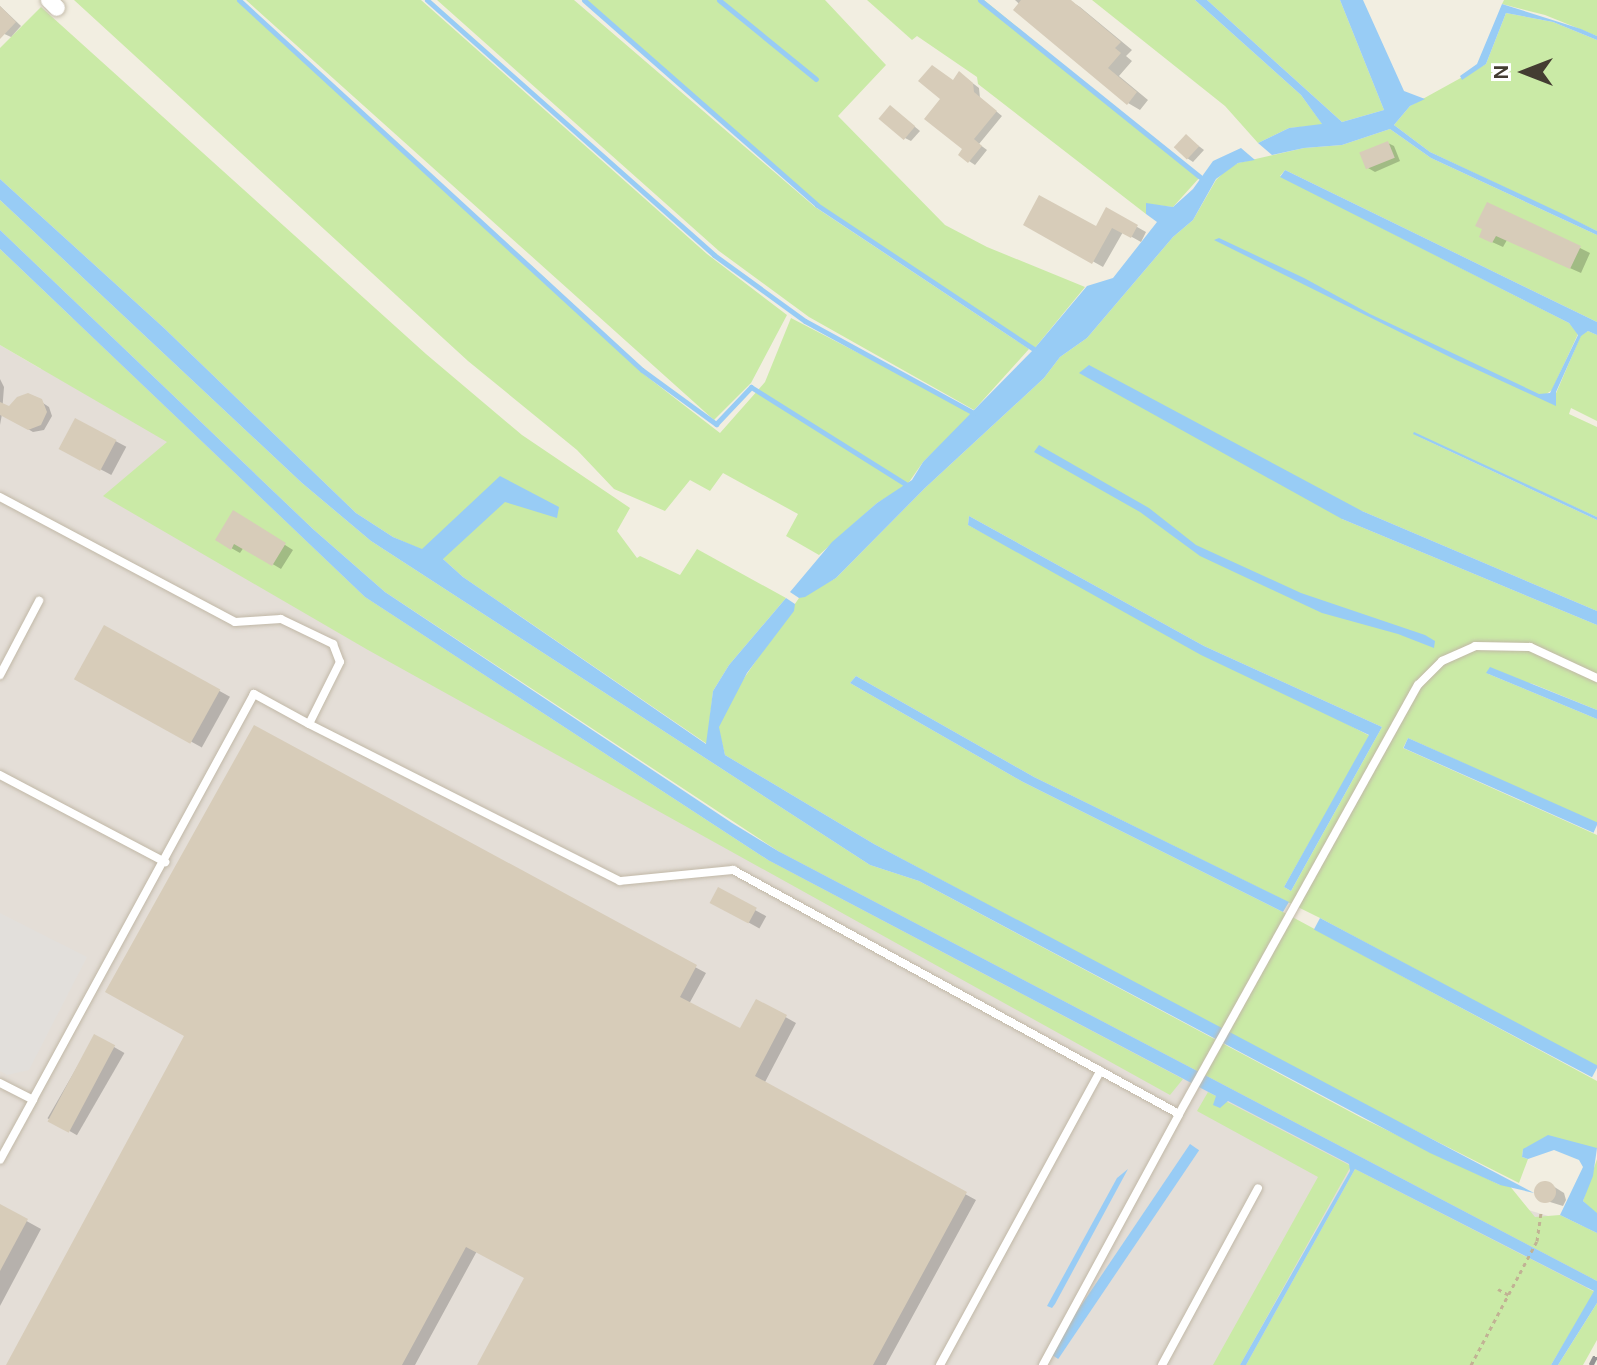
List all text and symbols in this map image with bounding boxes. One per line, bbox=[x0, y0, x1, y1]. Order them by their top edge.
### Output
north arrow bbox=[1485, 32, 1565, 112]
text: N bbox=[1488, 64, 1514, 80]

